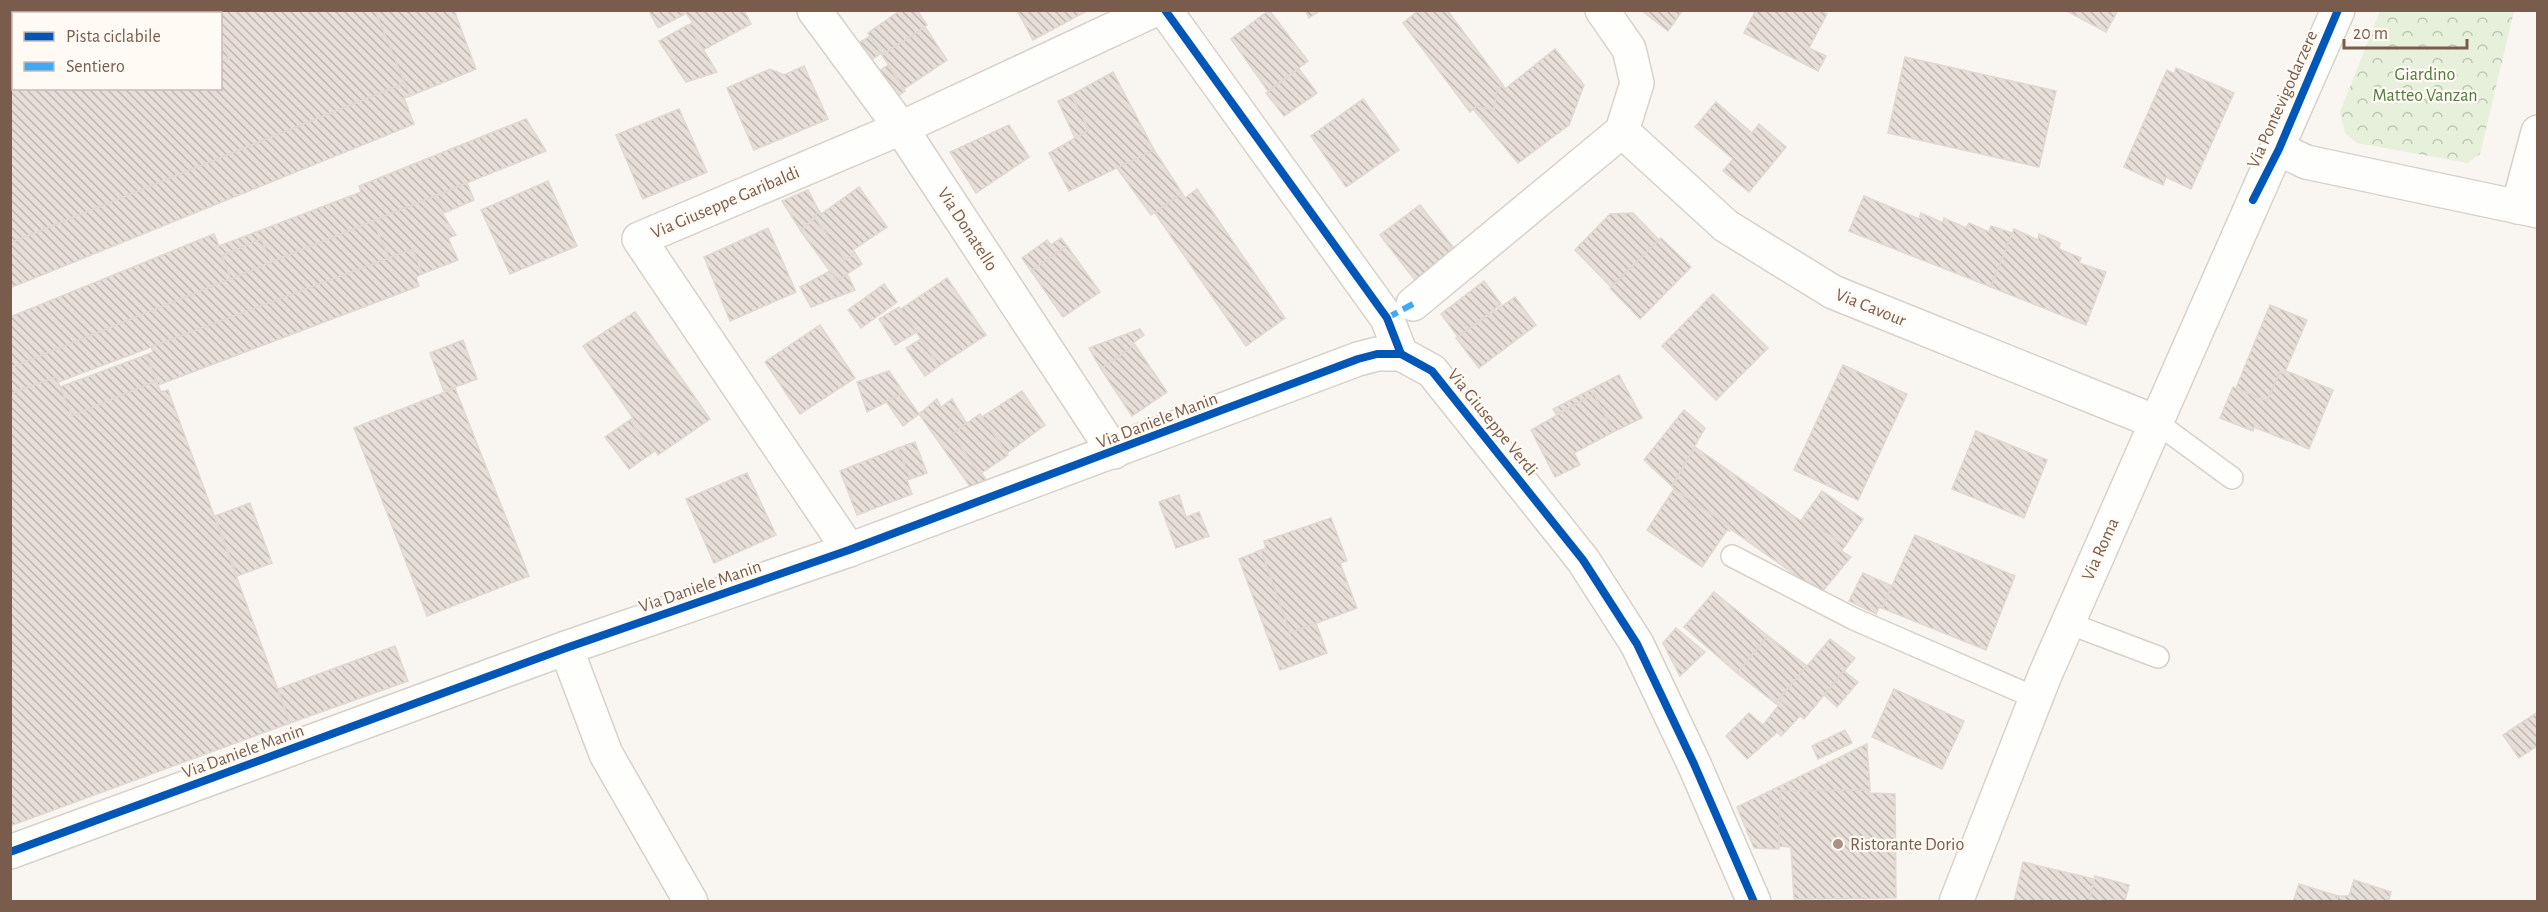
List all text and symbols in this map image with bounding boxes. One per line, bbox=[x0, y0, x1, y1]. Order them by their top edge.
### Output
legend bbox=[12, 12, 222, 90]
scale bar bbox=[2344, 12, 2467, 50]
text: 20 m bbox=[2353, 25, 2388, 43]
text: Pista ciclabile bbox=[66, 28, 161, 46]
street label: Via Pontevigodarzere bbox=[2244, 28, 2321, 171]
text: Sentiero bbox=[66, 58, 125, 76]
park label: Giardino Matteo Vanzan bbox=[2372, 66, 2478, 105]
street label: Via Giuseppe Garibaldi bbox=[649, 164, 802, 242]
street label: Via Donatello bbox=[934, 185, 1001, 275]
street label: Via Cavour bbox=[1833, 286, 1909, 330]
street label: Via Giuseppe Verdi bbox=[1444, 366, 1541, 480]
street label: Via Daniele Manin bbox=[1094, 390, 1220, 452]
street label: Via Roma bbox=[2079, 515, 2123, 583]
street label: Via Daniele Manin bbox=[637, 558, 764, 616]
street label: Via Daniele Manin bbox=[180, 722, 307, 782]
place label: Ristorante Dorio bbox=[1850, 836, 1964, 854]
marker: Ristorante Dorio bbox=[1831, 837, 1845, 851]

